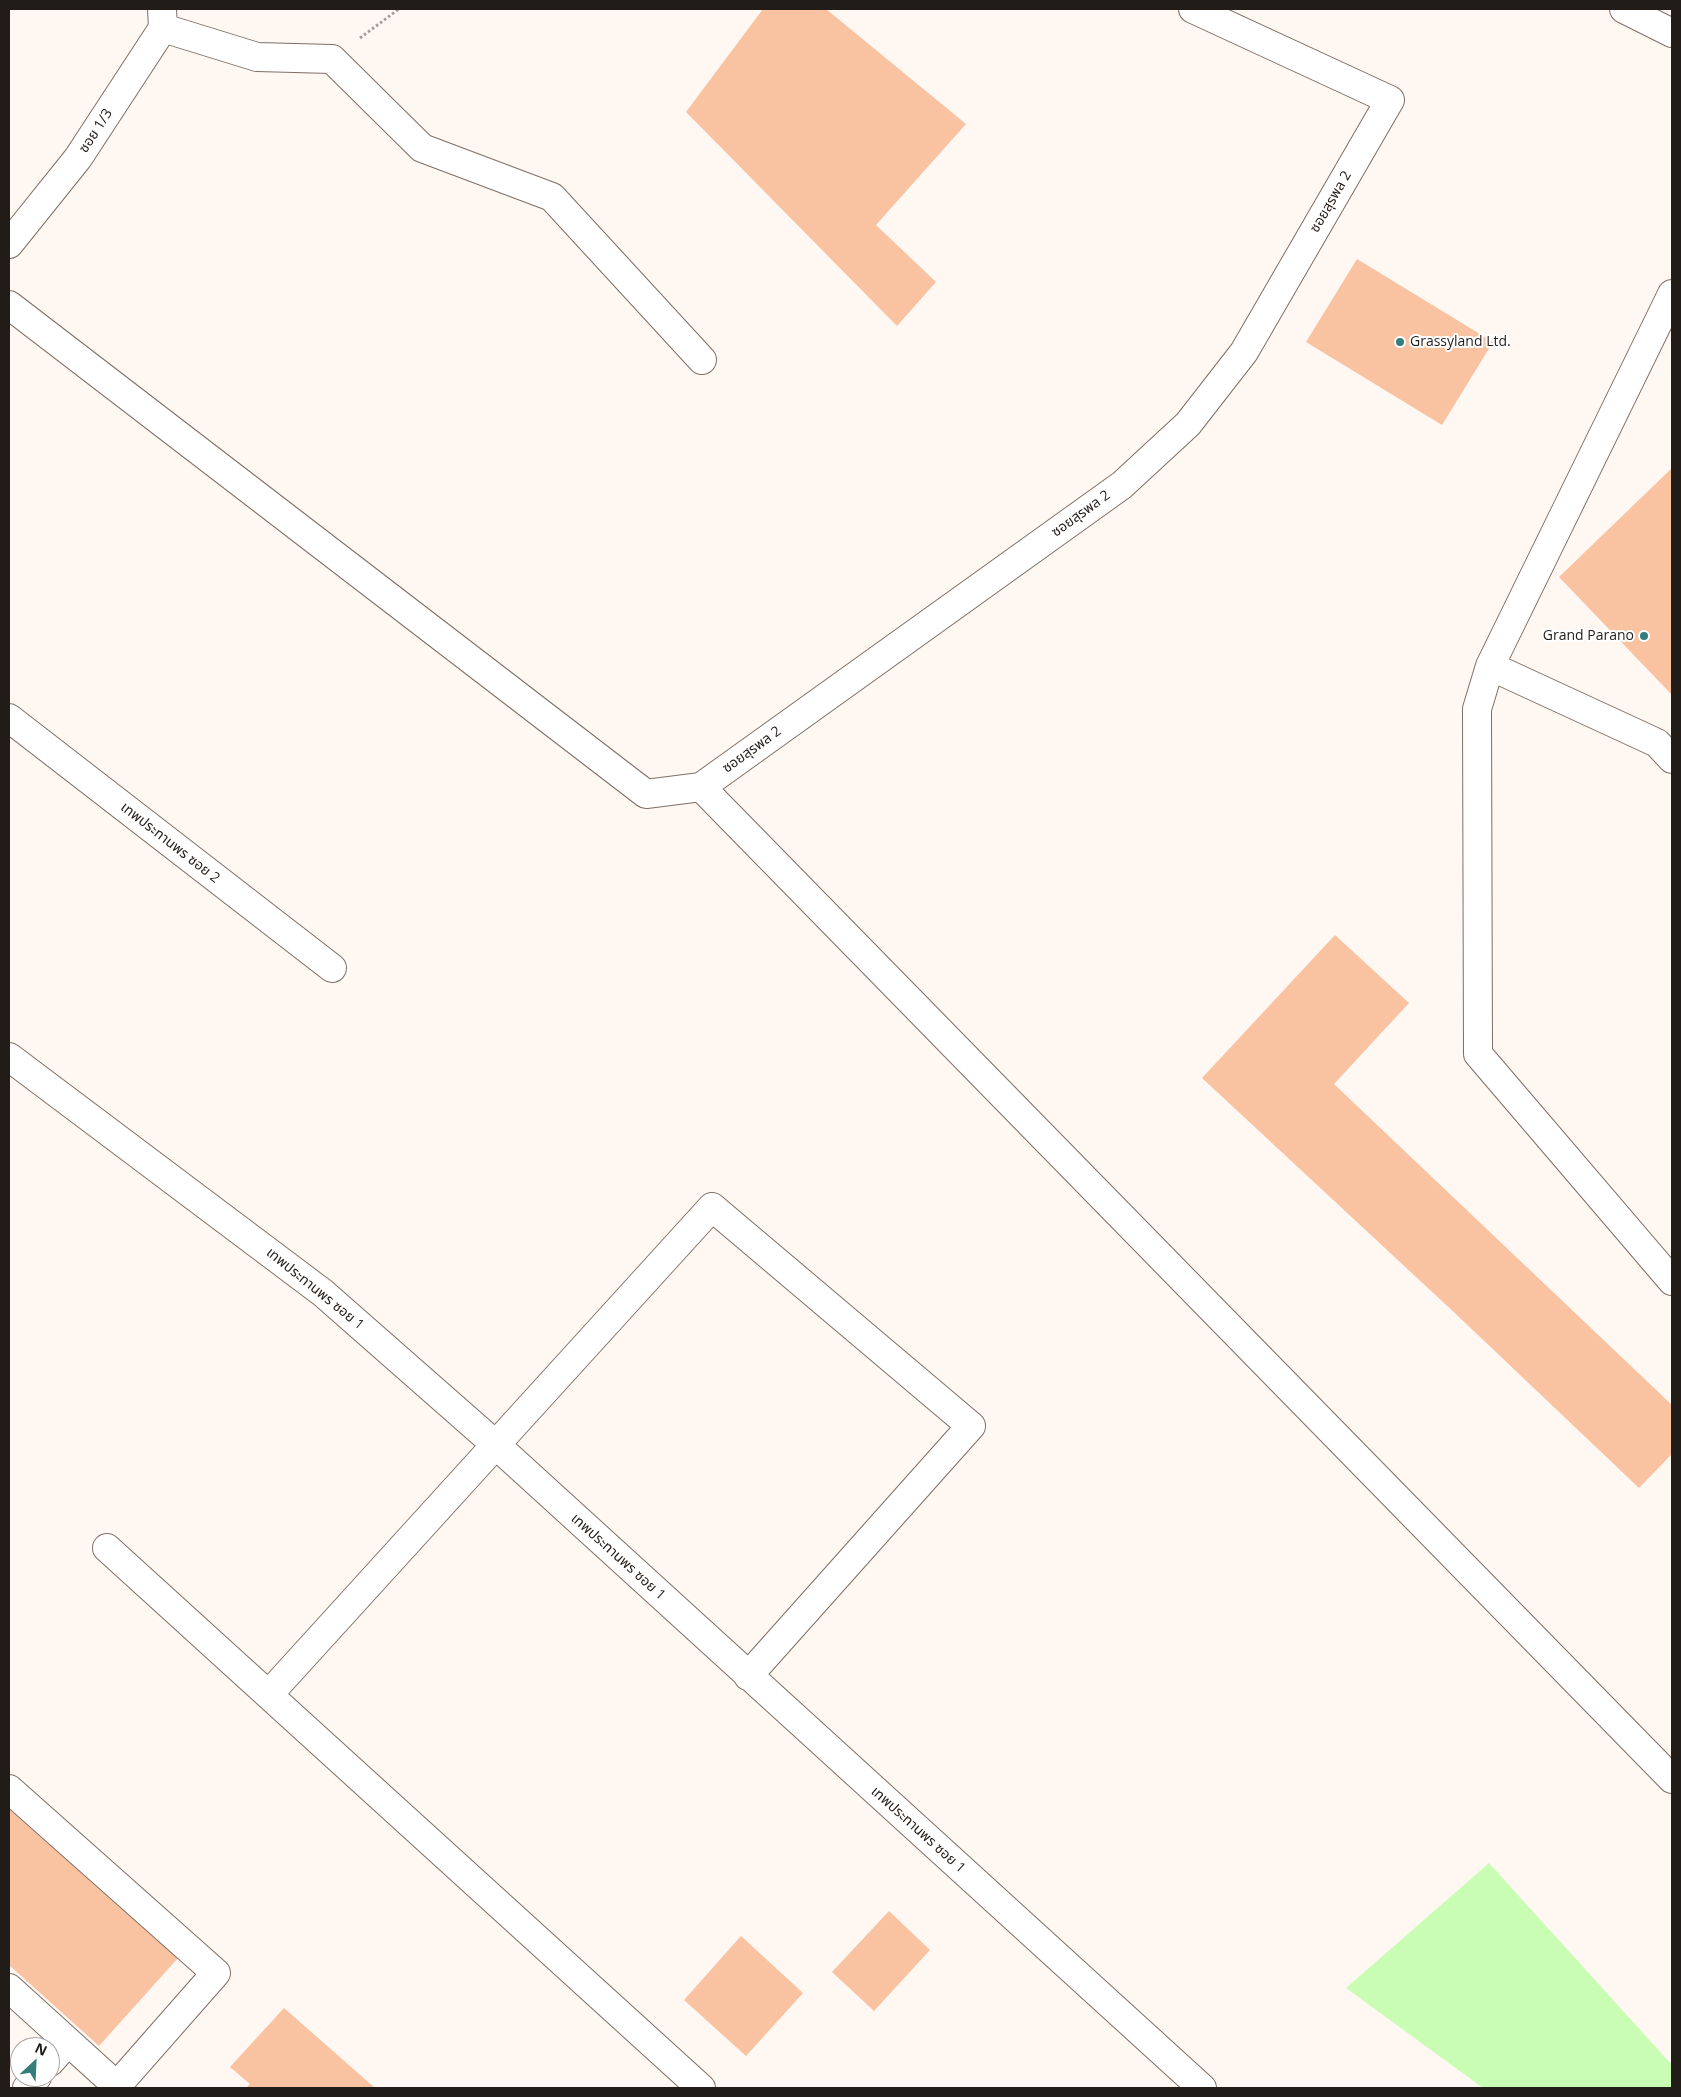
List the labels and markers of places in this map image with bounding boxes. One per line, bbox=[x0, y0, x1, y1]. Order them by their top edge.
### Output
place label: Grassyland Ltd. bbox=[1410, 334, 1511, 350]
marker: Grassyland Ltd. bbox=[1394, 336, 1406, 348]
place label: Grand Parano bbox=[1543, 628, 1634, 644]
marker: Grand Parano bbox=[1638, 630, 1650, 642]

